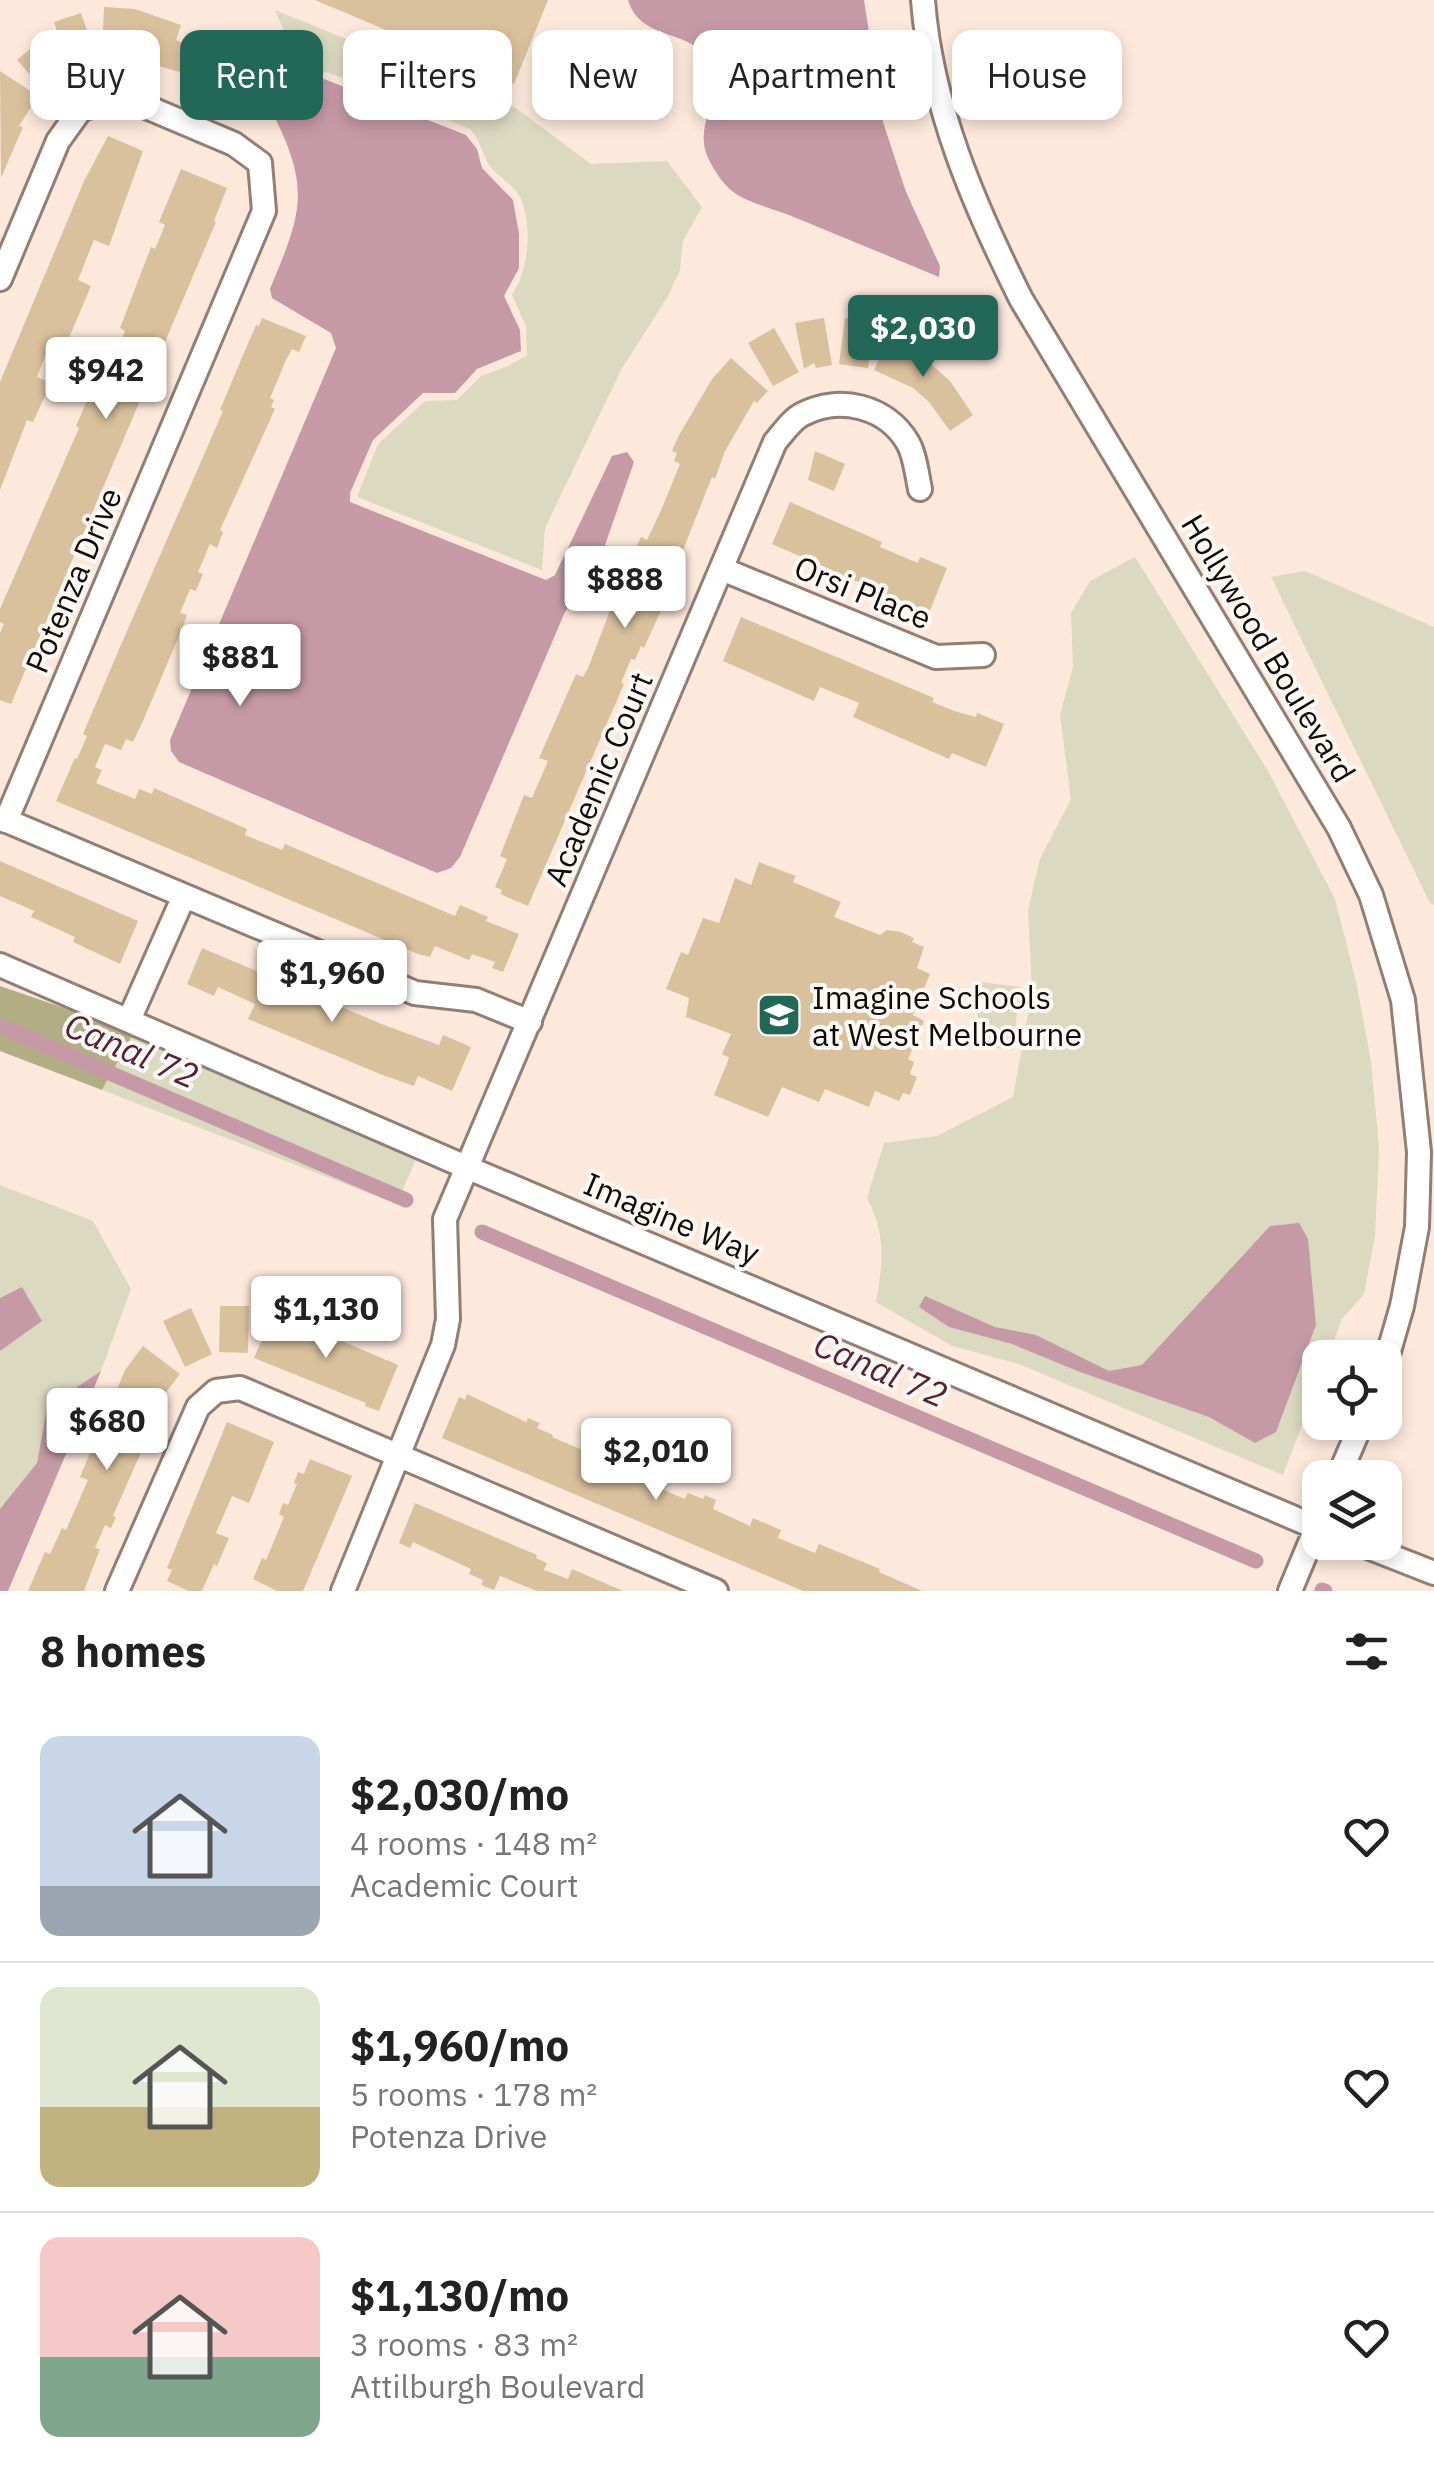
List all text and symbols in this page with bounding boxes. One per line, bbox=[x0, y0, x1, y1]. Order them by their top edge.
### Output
chip: Buy bbox=[30, 30, 160, 120]
chip: Rent bbox=[180, 30, 323, 120]
chip: Filters bbox=[343, 30, 512, 120]
chip: New bbox=[532, 30, 673, 120]
chip: Apartment bbox=[693, 30, 932, 120]
chip: House bbox=[952, 30, 1122, 120]
pin: $2,030 bbox=[842, 295, 1004, 380]
text: $2,030 bbox=[870, 306, 976, 348]
pin: $942 bbox=[47, 337, 165, 422]
text: $942 bbox=[68, 348, 144, 390]
street label: Potenza Drive bbox=[15, 481, 131, 679]
street label: Hollywood Boulevard bbox=[1172, 506, 1366, 790]
pin: $888 bbox=[566, 546, 684, 631]
street label: Orsi Place bbox=[788, 546, 938, 638]
text: $888 bbox=[587, 557, 663, 599]
pin: $881 bbox=[181, 624, 299, 709]
text: $881 bbox=[202, 635, 278, 677]
street label: Academic Court bbox=[534, 666, 662, 892]
pin: $1,960 bbox=[251, 940, 413, 1025]
text: $1,960 bbox=[279, 951, 385, 993]
place label: Imagine Schools at West Melbourne bbox=[812, 976, 1082, 1055]
school or university icon: Imagine Schools at West Melbourne bbox=[756, 992, 802, 1038]
water label: Canal 72 bbox=[58, 1001, 206, 1099]
street label: Imagine Way bbox=[578, 1162, 766, 1274]
pin: $1,130 bbox=[245, 1276, 407, 1361]
text: $1,130 bbox=[273, 1287, 379, 1329]
water label: Canal 72 bbox=[807, 1320, 955, 1418]
map controls bbox=[1302, 1340, 1402, 1560]
button: locate bbox=[1302, 1340, 1402, 1440]
pin: $680 bbox=[48, 1388, 166, 1473]
text: $680 bbox=[69, 1399, 145, 1441]
pin: $2,010 bbox=[575, 1418, 737, 1503]
text: $2,010 bbox=[603, 1429, 709, 1471]
button: layers bbox=[1302, 1460, 1402, 1560]
text: 8 homes bbox=[40, 1624, 206, 1679]
icon: filters bbox=[1339, 1624, 1394, 1679]
text: $2,030/mo bbox=[350, 1767, 569, 1822]
icon: home bbox=[120, 1776, 240, 1896]
icon: heart bbox=[1339, 1809, 1394, 1864]
text: 4 rooms · 148 m² bbox=[350, 1822, 597, 1864]
text: Academic Court bbox=[350, 1864, 578, 1906]
text: $1,960/mo bbox=[350, 2018, 569, 2073]
icon: home bbox=[120, 2027, 240, 2147]
icon: heart bbox=[1339, 2060, 1394, 2115]
text: 5 rooms · 178 m² bbox=[350, 2073, 597, 2115]
text: Potenza Drive bbox=[350, 2115, 547, 2157]
text: $1,130/mo bbox=[350, 2268, 569, 2323]
icon: home bbox=[120, 2277, 240, 2397]
icon: heart bbox=[1339, 2310, 1394, 2365]
text: 3 rooms · 83 m² bbox=[350, 2323, 578, 2365]
text: Attilburgh Boulevard bbox=[350, 2365, 645, 2407]

